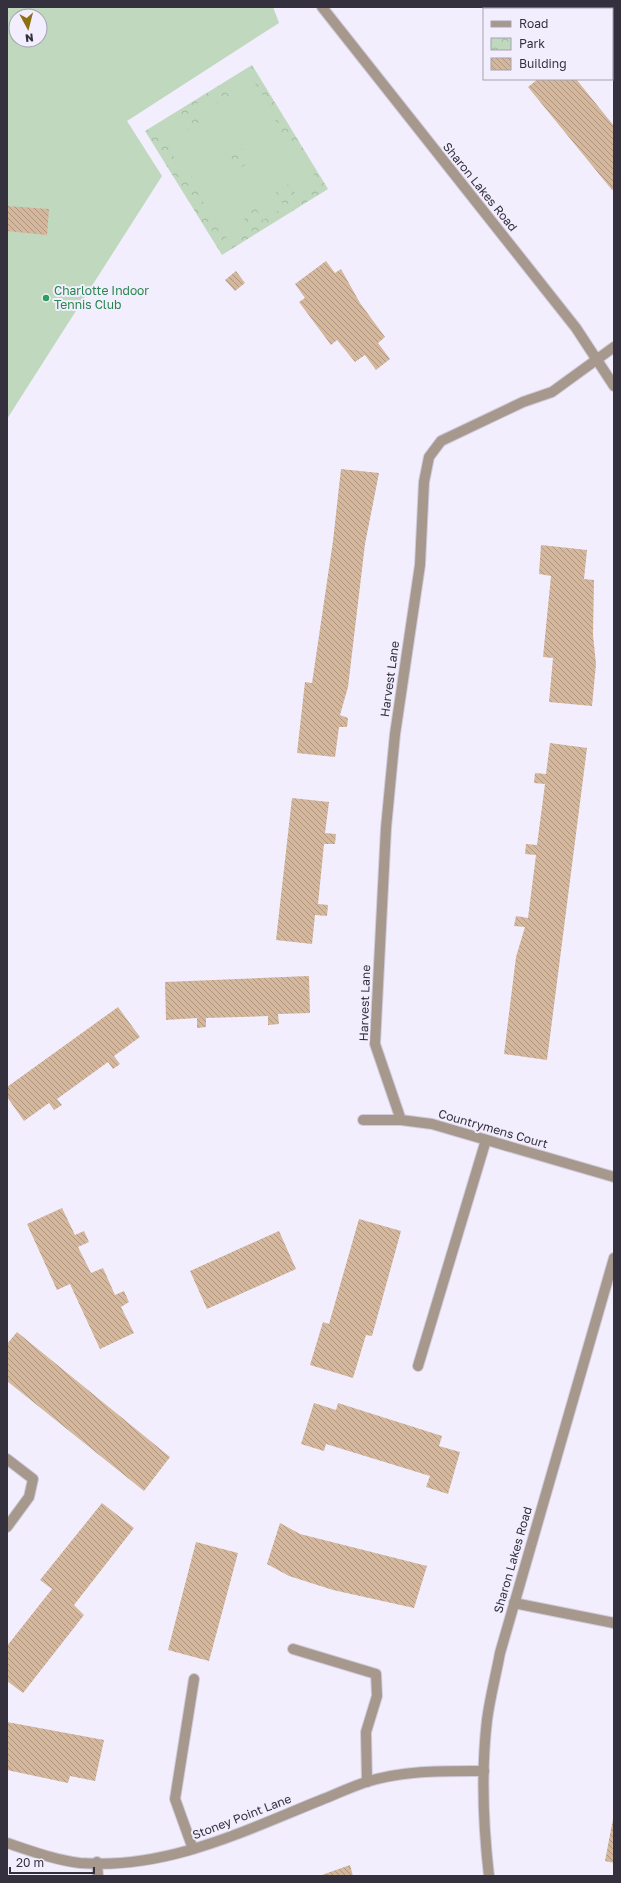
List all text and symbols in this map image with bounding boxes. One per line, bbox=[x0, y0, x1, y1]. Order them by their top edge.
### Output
north arrow bbox=[8, 8, 48, 48]
legend bbox=[483, 8, 613, 80]
text: Road bbox=[519, 16, 548, 31]
text: N bbox=[24, 31, 34, 45]
text: Park bbox=[519, 36, 545, 51]
text: Building bbox=[519, 56, 567, 71]
street label: Sharon Lakes Road bbox=[440, 139, 521, 234]
place label: Charlotte Indoor Tennis Club bbox=[54, 283, 149, 312]
marker: Charlotte Indoor Tennis Club bbox=[41, 293, 51, 303]
street label: Harvest Lane bbox=[377, 640, 402, 718]
street label: Harvest Lane bbox=[356, 964, 373, 1042]
street label: Countrymens Court bbox=[437, 1106, 550, 1151]
street label: Sharon Lakes Road bbox=[490, 1505, 535, 1615]
street label: Stoney Point Lane bbox=[190, 1791, 293, 1842]
scale bar bbox=[10, 1849, 94, 1875]
text: 20 m bbox=[16, 1855, 44, 1870]

